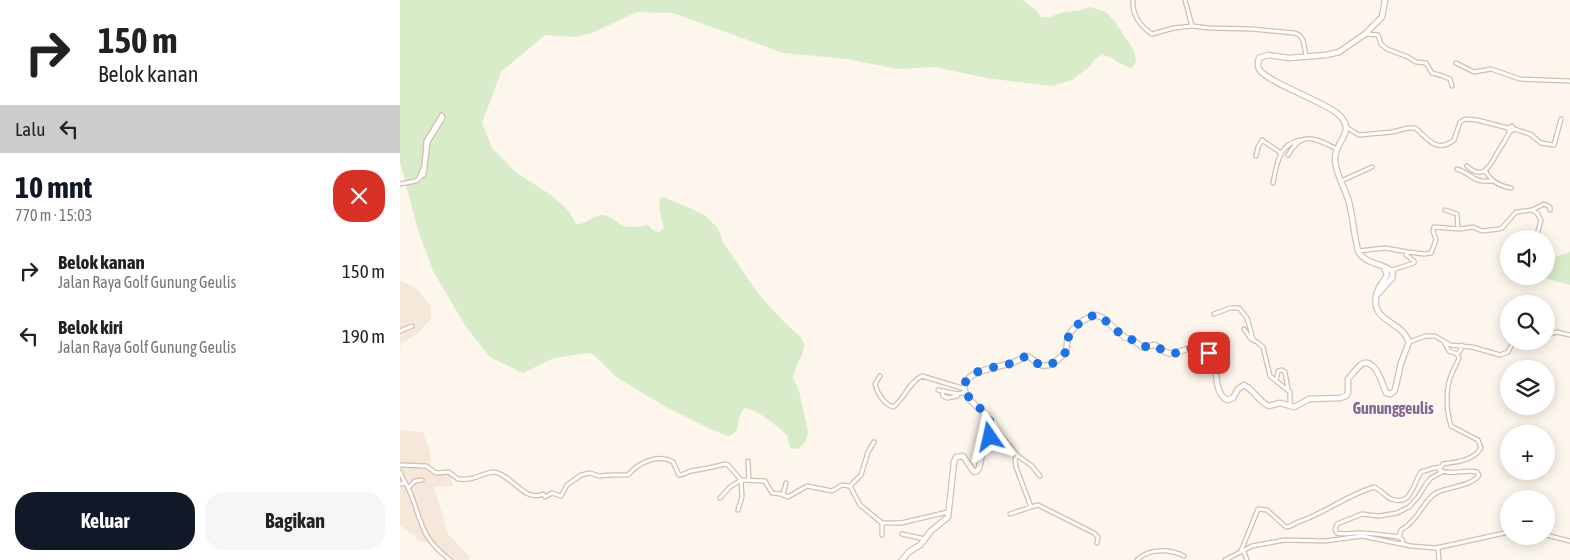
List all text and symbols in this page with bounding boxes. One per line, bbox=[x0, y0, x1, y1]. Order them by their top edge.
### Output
icon: right bbox=[15, 20, 80, 85]
text: 150 m bbox=[98, 20, 177, 60]
text: Belok kanan bbox=[98, 61, 199, 87]
icon: left bbox=[55, 115, 83, 143]
text: Lalu bbox=[15, 118, 45, 140]
text: 10 mnt bbox=[15, 170, 92, 204]
button: close bbox=[333, 170, 385, 222]
text: 770 m · 15:03 bbox=[15, 206, 92, 224]
map controls bbox=[1500, 230, 1555, 545]
button: sound bbox=[1500, 230, 1555, 285]
text: Belok kanan bbox=[58, 251, 145, 273]
icon: right bbox=[15, 257, 43, 285]
text: 150 m bbox=[342, 260, 385, 282]
text: Jalan Raya Golf Gunung Geulis bbox=[58, 273, 236, 291]
button: search bbox=[1500, 295, 1555, 350]
text: Belok kiri bbox=[58, 316, 123, 338]
icon: left bbox=[15, 322, 43, 350]
text: 190 m bbox=[342, 325, 385, 347]
pin bbox=[1188, 332, 1230, 374]
text: Jalan Raya Golf Gunung Geulis bbox=[58, 338, 236, 356]
icon: arrive bbox=[1195, 339, 1223, 367]
button: layers bbox=[1500, 360, 1555, 415]
district label: Gununggeulis bbox=[1352, 399, 1434, 417]
position arrow bbox=[963, 410, 1015, 462]
button: + bbox=[1500, 425, 1555, 480]
button: − bbox=[1500, 490, 1555, 545]
button: Keluar bbox=[15, 492, 195, 550]
button: Bagikan bbox=[205, 492, 385, 550]

